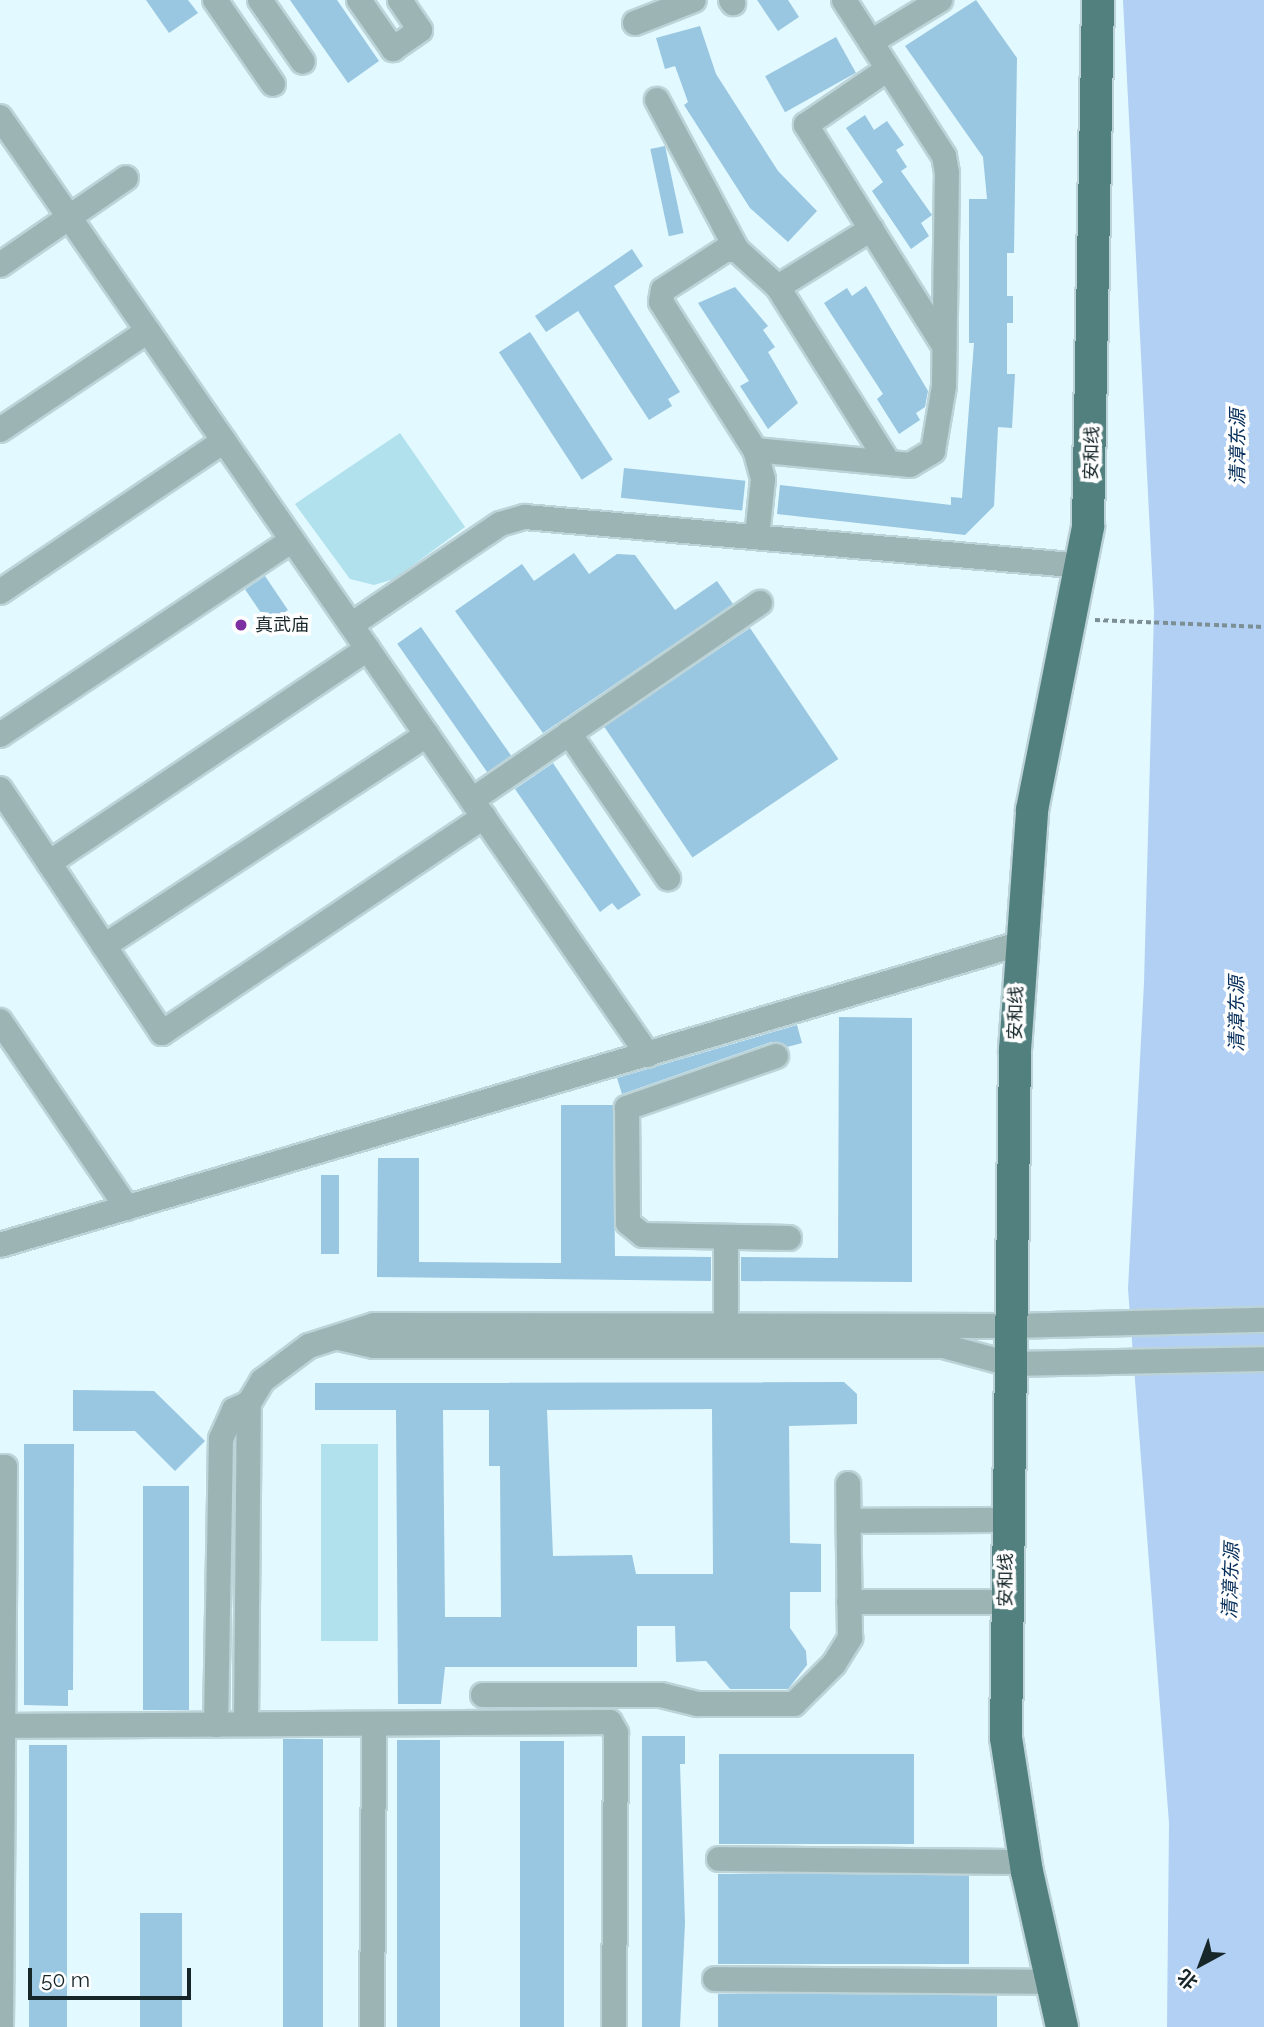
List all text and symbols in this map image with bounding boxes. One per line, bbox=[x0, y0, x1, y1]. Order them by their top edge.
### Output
water label: 清漳东源 bbox=[1227, 409, 1249, 485]
street label: 安和线 bbox=[1080, 426, 1104, 480]
place label: 真武庙 bbox=[255, 614, 309, 636]
marker: 真武庙 bbox=[233, 617, 249, 633]
water label: 清漳东源 bbox=[1226, 976, 1248, 1052]
street label: 安和线 bbox=[1004, 986, 1028, 1040]
water label: 清漳东源 bbox=[1218, 1543, 1244, 1619]
street label: 安和线 bbox=[995, 1553, 1017, 1607]
north arrow bbox=[1166, 1929, 1236, 1999]
scale bar bbox=[32, 1954, 194, 1998]
text: 北 bbox=[1173, 1965, 1202, 1994]
text: 50 m bbox=[41, 1967, 90, 1992]

